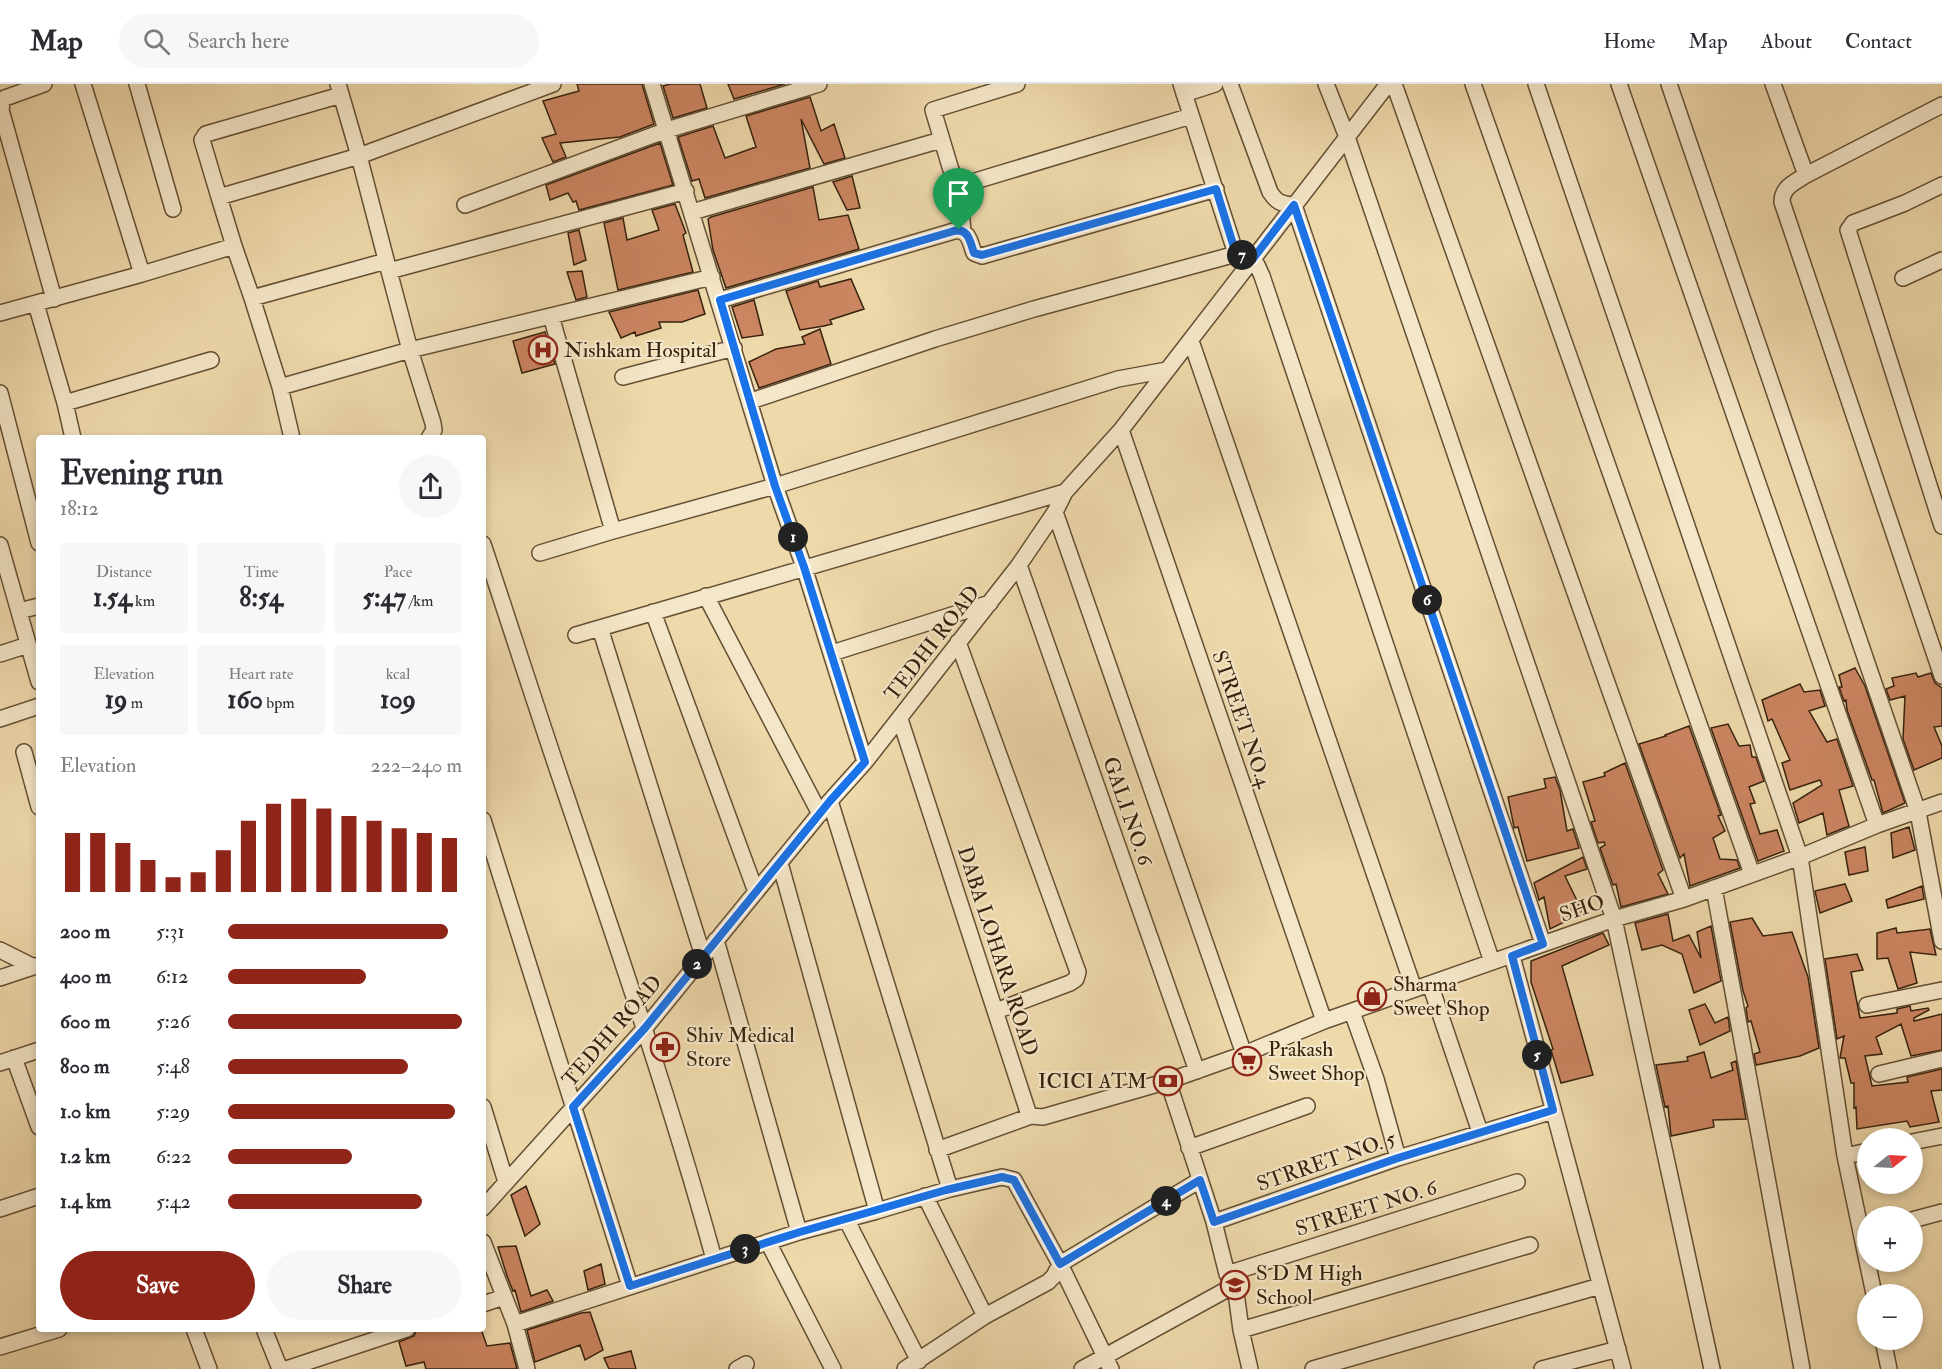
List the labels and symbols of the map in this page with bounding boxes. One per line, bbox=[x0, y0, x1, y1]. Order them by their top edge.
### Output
pin bbox=[933, 168, 984, 230]
pin: 7 bbox=[1227, 240, 1257, 270]
hospital icon: Nishkam Hospital bbox=[527, 334, 559, 366]
place label: Nishkam Hospital bbox=[564, 337, 717, 364]
pin: 1 bbox=[778, 522, 808, 552]
street label: TEDHI ROAD bbox=[879, 580, 986, 707]
pin: 6 bbox=[1412, 585, 1442, 615]
street label: STREET NO.4 bbox=[1205, 647, 1278, 793]
street label: GALI NO. 6 bbox=[1096, 753, 1159, 870]
street label: DABA LOHARA ROAD bbox=[951, 843, 1044, 1059]
street label: SHO bbox=[1556, 888, 1608, 929]
pin: 2 bbox=[682, 949, 712, 979]
street label: TEDHI ROAD bbox=[556, 970, 668, 1093]
place label: Sharma Sweet Shop bbox=[1393, 971, 1490, 1022]
shop icon: Sharma Sweet Shop bbox=[1356, 980, 1388, 1012]
place label: Shiv Medical Store bbox=[686, 1022, 795, 1073]
pharmacy icon: Shiv Medical Store bbox=[649, 1031, 681, 1063]
place label: Prakash Sweet Shop bbox=[1268, 1036, 1365, 1087]
pin: 5 bbox=[1522, 1040, 1552, 1070]
supermarket icon: Prakash Sweet Shop bbox=[1231, 1045, 1263, 1077]
bank icon: ICICI ATM bbox=[1152, 1065, 1184, 1097]
place label: ICICI ATM bbox=[1038, 1068, 1147, 1095]
street label: STRRET NO. 5 bbox=[1253, 1125, 1400, 1198]
north arrow bbox=[1857, 1128, 1923, 1194]
street label: STREET NO. 6 bbox=[1292, 1174, 1442, 1243]
pin: 4 bbox=[1151, 1186, 1181, 1216]
pin: 3 bbox=[730, 1234, 760, 1264]
place label: S D M High School bbox=[1256, 1260, 1363, 1311]
school or university icon: S D M High School bbox=[1219, 1269, 1251, 1301]

